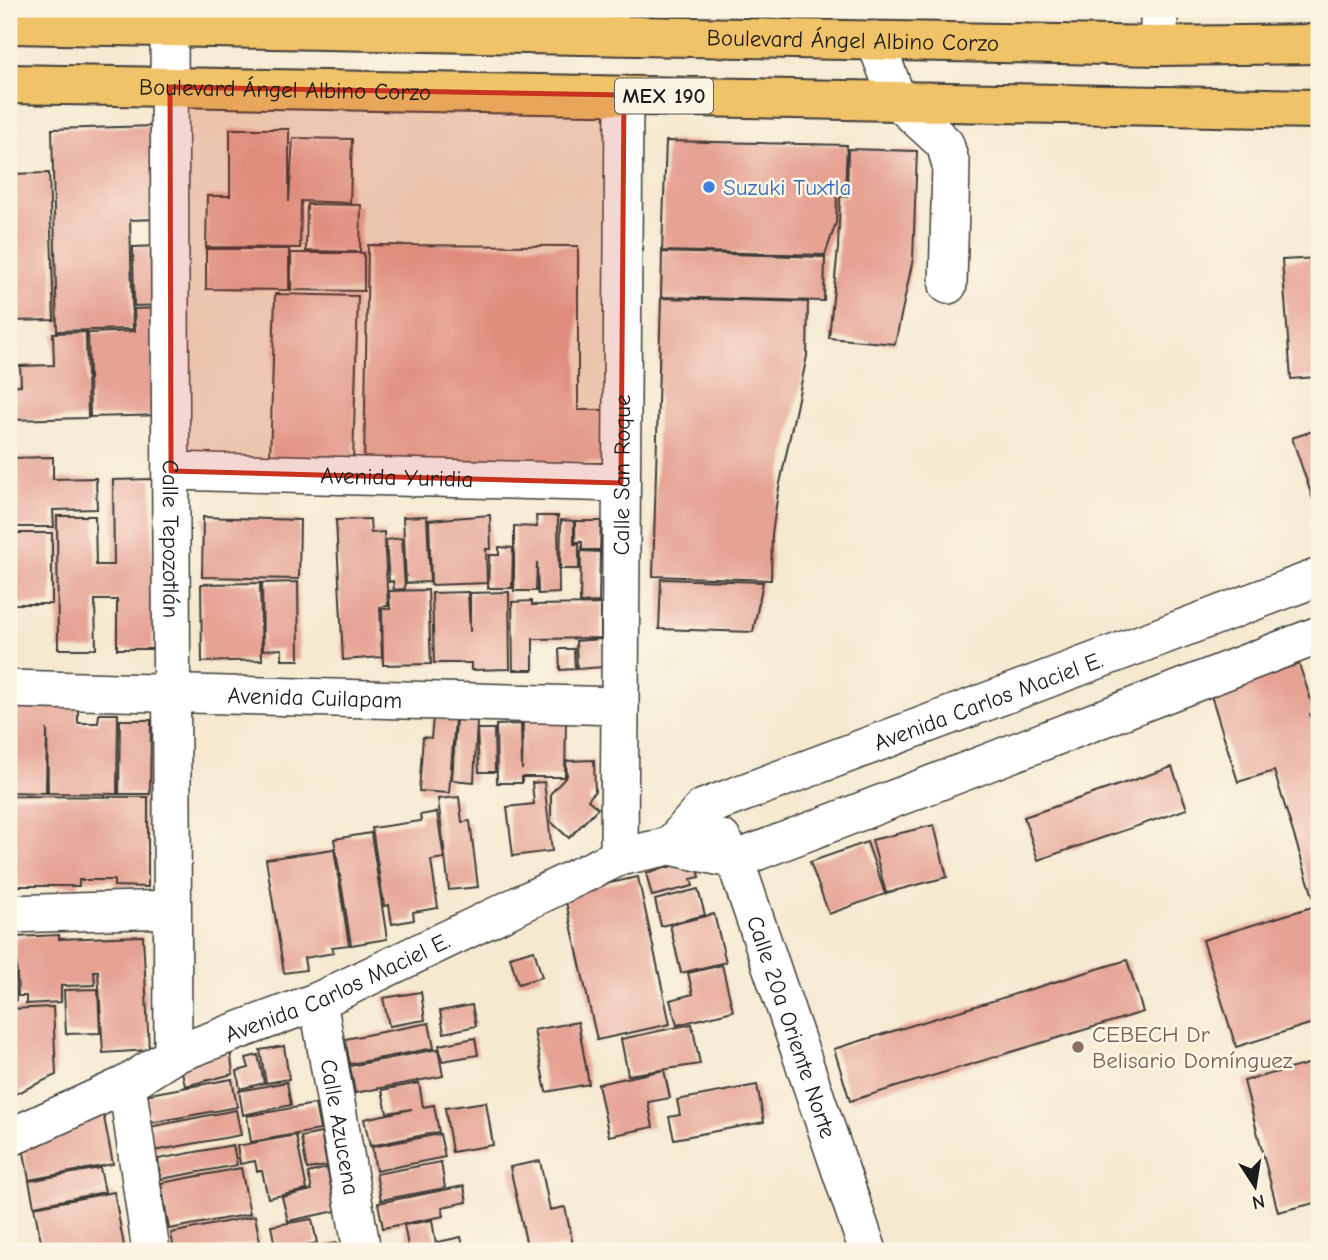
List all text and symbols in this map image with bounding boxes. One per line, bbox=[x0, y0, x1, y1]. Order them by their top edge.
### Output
street label: Boulevard Ángel Albino Corzo bbox=[706, 24, 999, 57]
street label: Boulevard Ángel Albino Corzo bbox=[139, 73, 431, 106]
road number: MEX 190 bbox=[615, 78, 713, 114]
place label: Suzuki Tuxtla bbox=[723, 174, 851, 201]
marker: Suzuki Tuxtla bbox=[701, 179, 717, 195]
street label: Calle San Roque bbox=[608, 394, 636, 556]
street label: Calle Tepozotlán bbox=[157, 460, 184, 618]
street label: Avenida Yuridia bbox=[320, 462, 474, 493]
street label: Avenida Carlos Maciel E. bbox=[870, 646, 1107, 757]
street label: Avenida Cuilapam bbox=[227, 682, 403, 714]
street label: Calle 20a Oriente Norte bbox=[741, 912, 842, 1142]
street label: Avenida Carlos Maciel E. bbox=[222, 927, 454, 1048]
place label: CEBECH Dr Belisario Domínguez bbox=[1092, 1021, 1293, 1074]
marker: CEBECH Dr Belisario Domínguez bbox=[1070, 1039, 1086, 1055]
street label: Calle Azucena bbox=[314, 1057, 365, 1197]
north arrow bbox=[1220, 1152, 1290, 1222]
text: N bbox=[1250, 1190, 1267, 1214]

